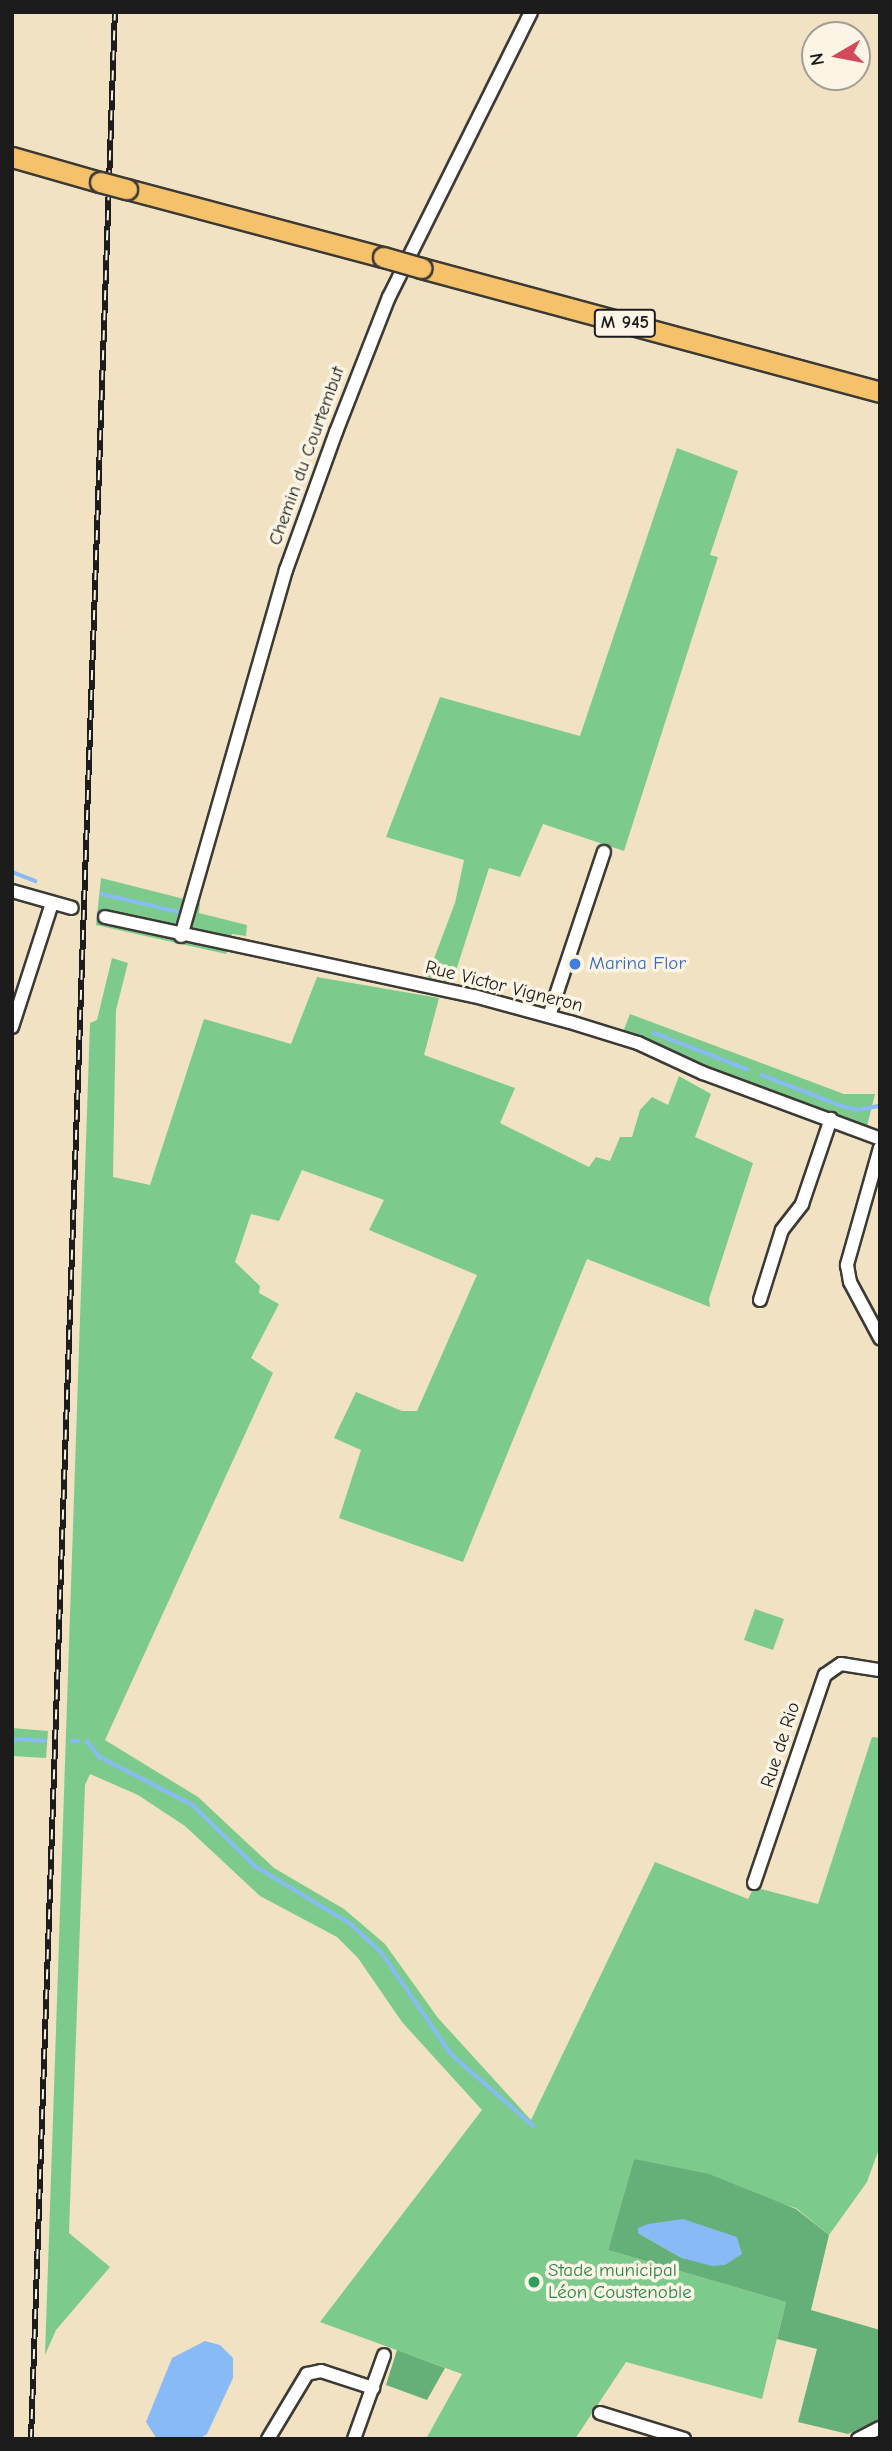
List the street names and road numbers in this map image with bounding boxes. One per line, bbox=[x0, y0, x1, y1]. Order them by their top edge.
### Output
road number: M 945 bbox=[594, 309, 656, 338]
street label: Chemin du Courtembut bbox=[264, 363, 350, 549]
street label: Rue Victor Vigneron bbox=[423, 956, 585, 1018]
street label: Rue de Rio bbox=[756, 1699, 806, 1791]

